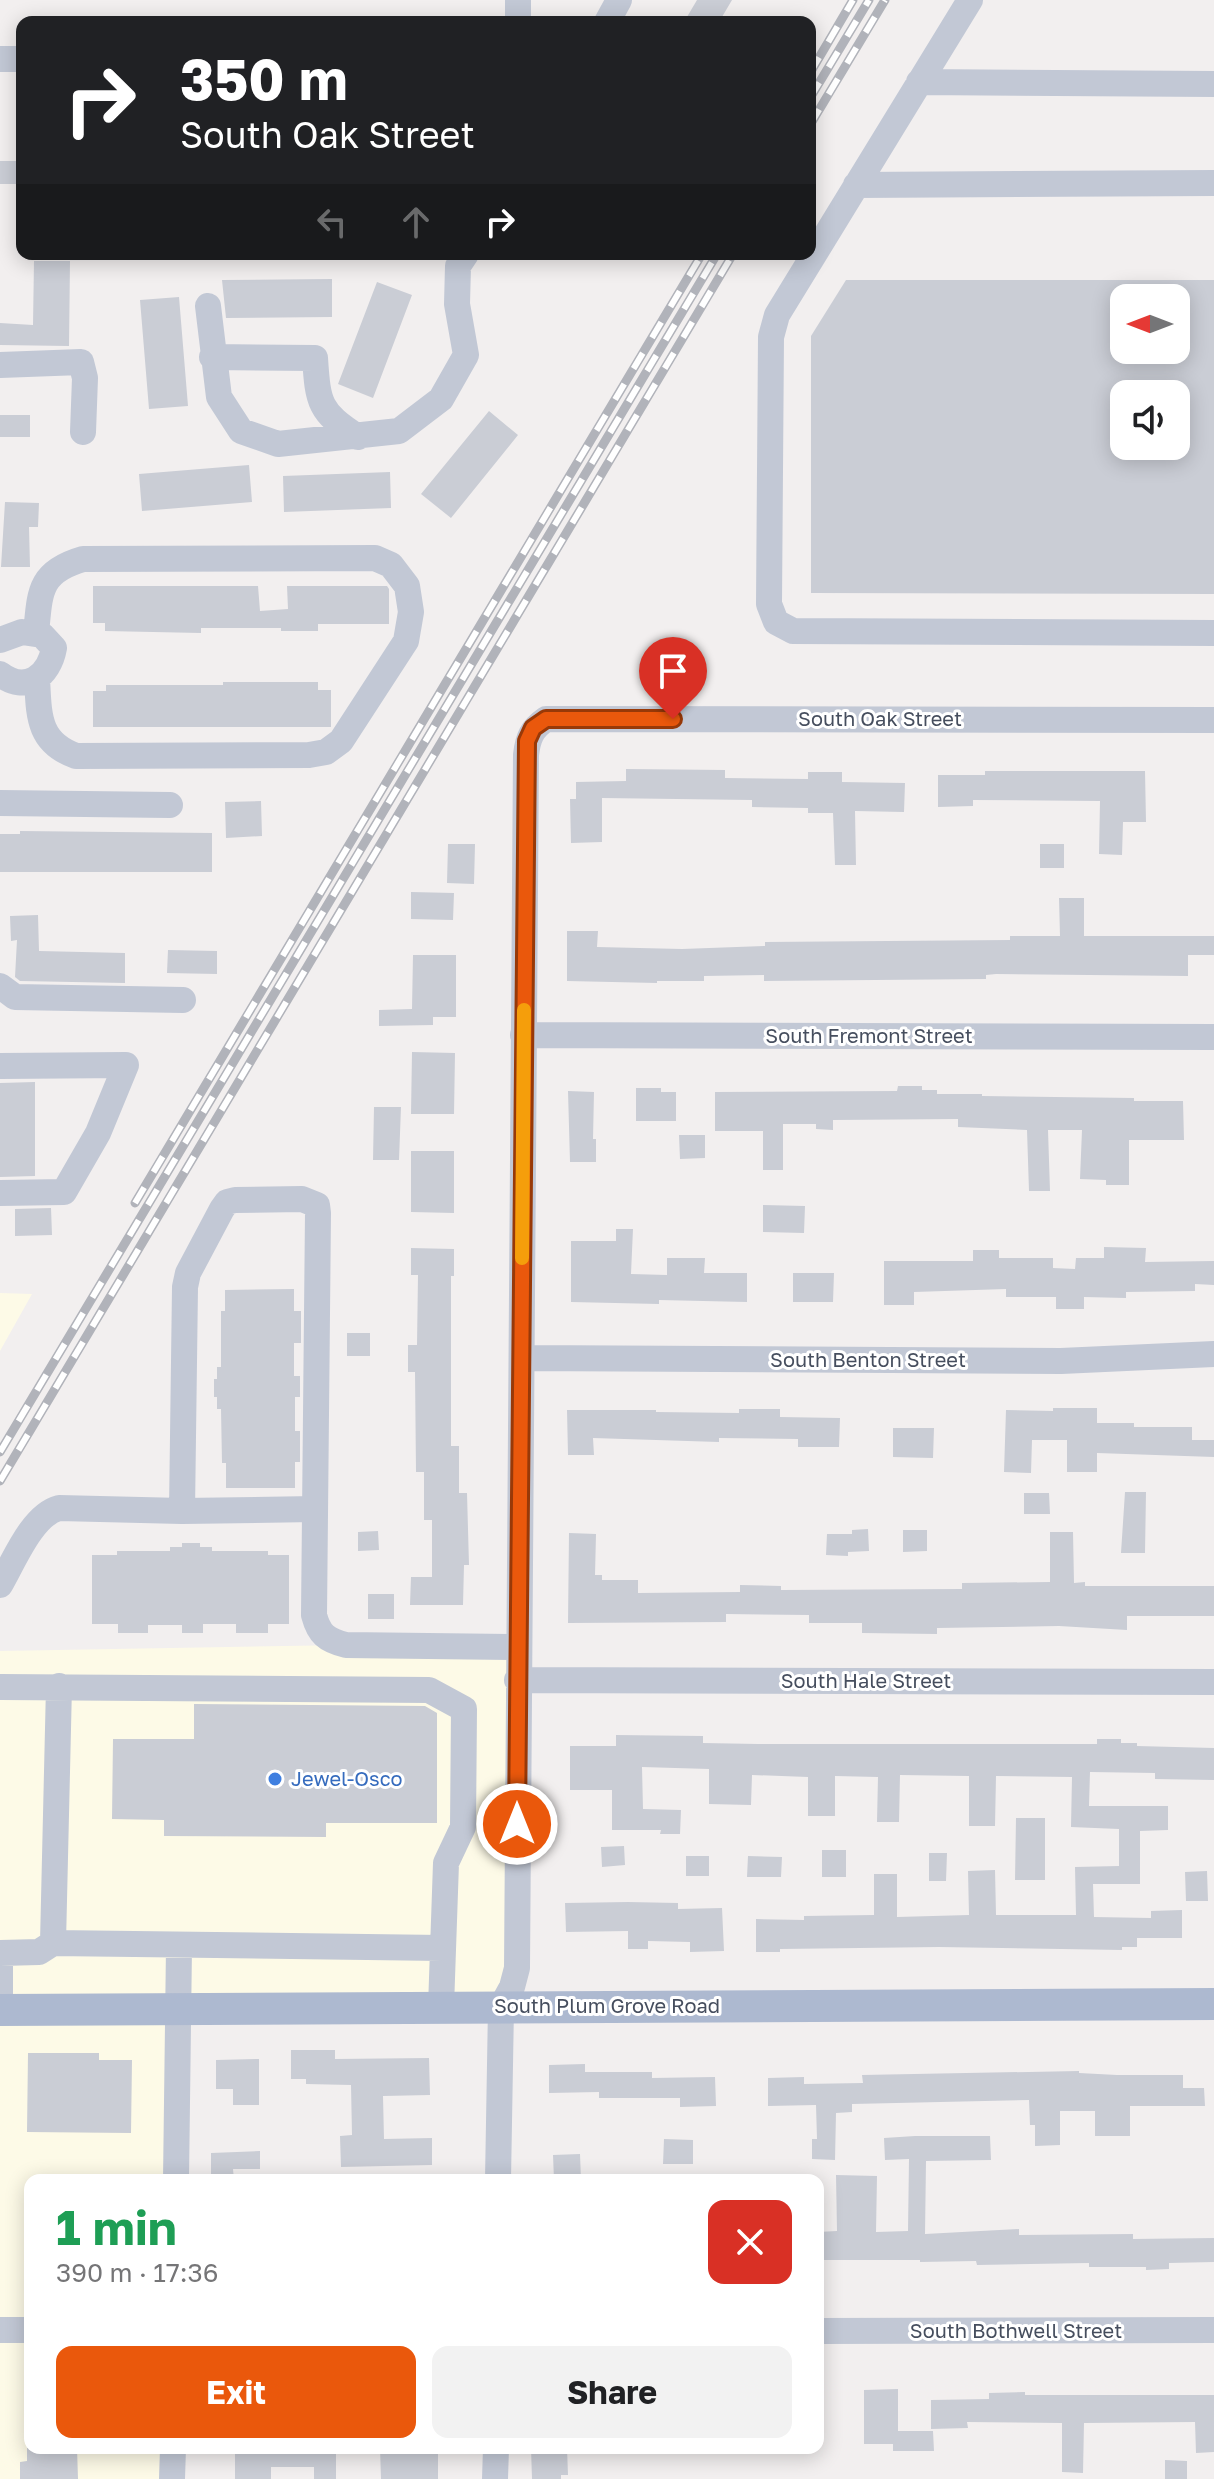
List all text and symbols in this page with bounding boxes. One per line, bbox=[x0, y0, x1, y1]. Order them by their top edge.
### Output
text: 350 m bbox=[180, 45, 348, 112]
icon: right bbox=[48, 48, 152, 152]
text: South Oak Street bbox=[180, 113, 475, 156]
icon: left bbox=[310, 200, 354, 244]
icon: ahead bbox=[394, 200, 438, 244]
icon: right bbox=[478, 200, 522, 244]
north arrow bbox=[1110, 284, 1190, 364]
map controls bbox=[1110, 284, 1190, 460]
button: sound bbox=[1110, 380, 1190, 460]
pin bbox=[639, 637, 707, 719]
icon: arrive bbox=[651, 649, 695, 693]
street label: South Oak Street bbox=[798, 706, 962, 730]
street label: South Fremont Street bbox=[765, 1023, 973, 1047]
street label: South Benton Street bbox=[770, 1347, 966, 1371]
street label: South Hale Street bbox=[781, 1668, 951, 1692]
place label: Jewel-Osco bbox=[291, 1766, 403, 1790]
marker: Jewel-Osco bbox=[266, 1770, 284, 1788]
position arrow bbox=[475, 1782, 559, 1866]
street label: South Plum Grove Road bbox=[494, 1993, 720, 2017]
text: 1 min bbox=[56, 2198, 177, 2256]
button: close bbox=[708, 2200, 792, 2284]
text: 390 m · 17:36 bbox=[56, 2257, 219, 2288]
street label: South Bothwell Street bbox=[910, 2318, 1122, 2342]
button: Exit bbox=[56, 2346, 416, 2438]
button: Share bbox=[432, 2346, 792, 2438]

